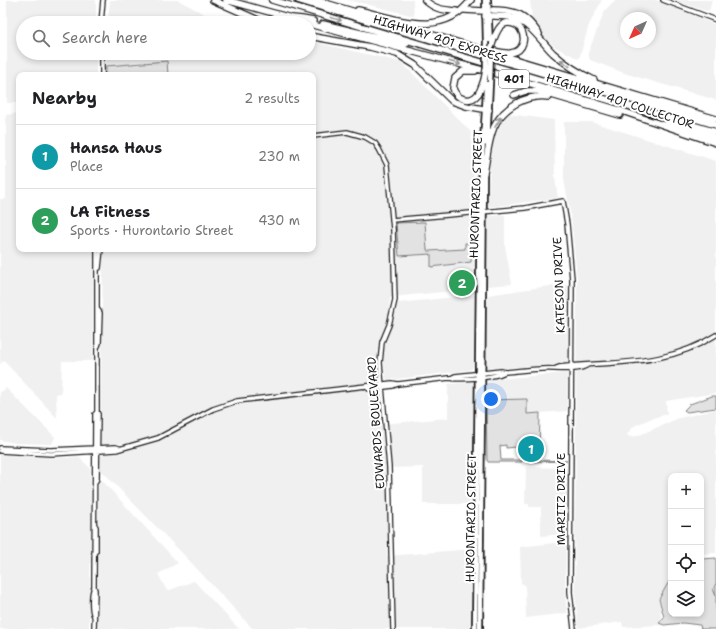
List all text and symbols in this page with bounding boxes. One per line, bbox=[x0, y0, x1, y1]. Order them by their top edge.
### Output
street label: HIGHWAY 401 EXPRESS bbox=[371, 11, 509, 67]
north arrow bbox=[620, 12, 656, 48]
search box bbox=[16, 16, 316, 60]
one-way arrow bbox=[330, 16, 343, 23]
icon: search bbox=[30, 27, 52, 49]
text: Search here bbox=[62, 28, 148, 48]
one-way arrow bbox=[560, 58, 571, 67]
one-way arrow bbox=[448, 59, 461, 67]
road number: 401 bbox=[499, 70, 529, 88]
street label: HIGHWAY 401 COLLECTOR bbox=[544, 70, 696, 132]
text: Nearby bbox=[32, 87, 97, 109]
text: 2 results bbox=[244, 90, 300, 107]
one-way arrow bbox=[494, 116, 502, 128]
street label: HURONTARIO STREET bbox=[466, 129, 486, 259]
text: Hansa Haus bbox=[70, 138, 162, 158]
text: 1 bbox=[42, 148, 48, 165]
text: 230 m bbox=[258, 148, 300, 165]
text: Place bbox=[70, 158, 103, 175]
text: LA Fitness bbox=[70, 202, 150, 222]
text: 2 bbox=[40, 212, 50, 229]
text: 430 m bbox=[258, 212, 300, 229]
text: Sports · Hurontario Street bbox=[70, 222, 233, 239]
street label: KATESON DRIVE bbox=[549, 237, 569, 333]
pin: 2 bbox=[449, 268, 475, 298]
street label: EDWARDS BOULEVARD bbox=[363, 356, 389, 490]
your location bbox=[481, 389, 501, 409]
pin: 1 bbox=[518, 434, 544, 464]
street label: HURONTARIO STREET bbox=[462, 453, 480, 583]
street label: MARITZ DRIVE bbox=[553, 453, 569, 545]
map controls bbox=[668, 473, 704, 617]
button: + bbox=[668, 473, 704, 509]
button: − bbox=[668, 509, 704, 545]
button: locate bbox=[668, 545, 704, 581]
button: layers bbox=[668, 581, 704, 617]

